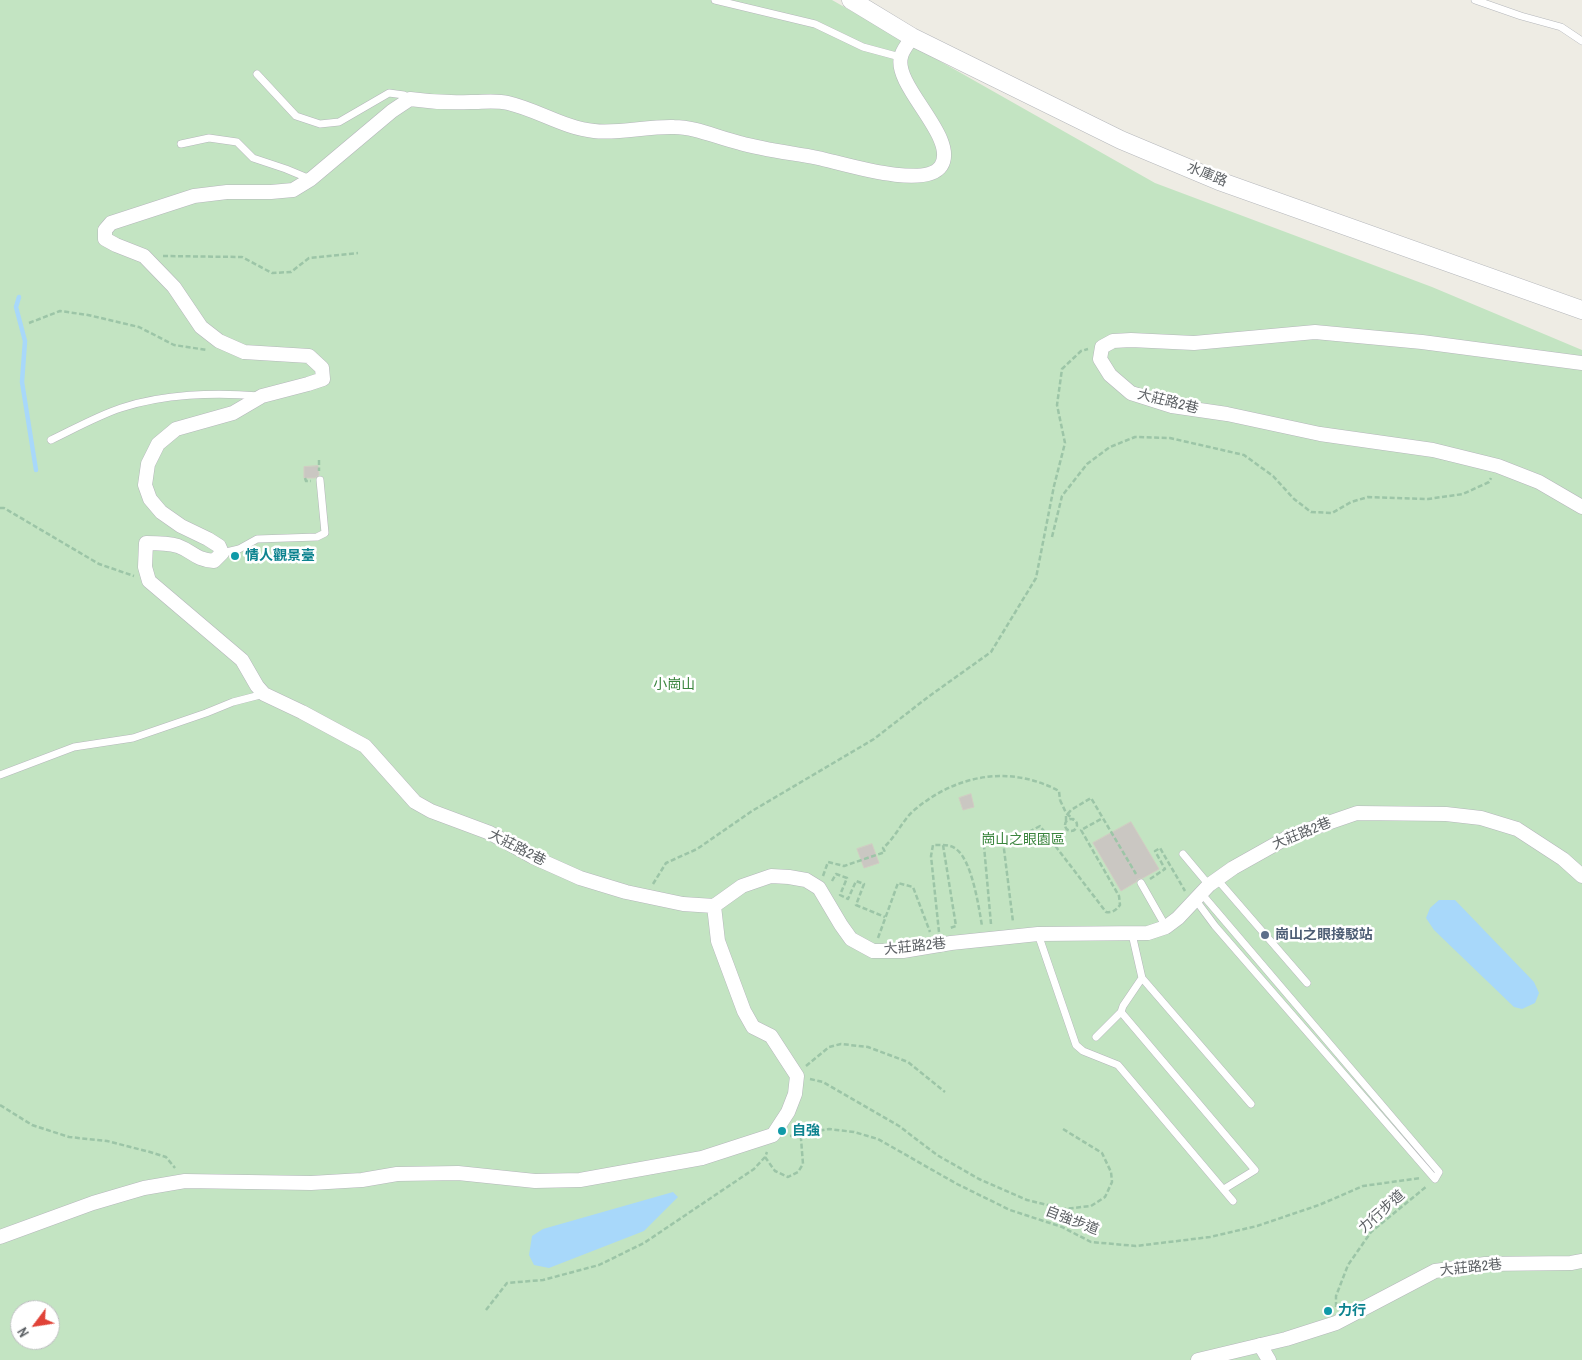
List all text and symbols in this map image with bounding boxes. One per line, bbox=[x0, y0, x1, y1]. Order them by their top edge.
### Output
street label: 水庫路 bbox=[1184, 159, 1230, 191]
street label: 大莊路2巷 bbox=[1136, 386, 1200, 418]
place label: 情人觀景臺 bbox=[245, 548, 315, 564]
marker: 情人觀景臺 bbox=[229, 550, 241, 562]
park label: 小崗山 bbox=[653, 677, 695, 693]
street label: 大莊路2巷 bbox=[1270, 815, 1334, 853]
street label: 大莊路2巷 bbox=[485, 826, 549, 870]
park label: 崗山之眼園區 bbox=[981, 832, 1065, 848]
place label: 崗山之眼接駁站 bbox=[1275, 927, 1373, 943]
marker: 崗山之眼接駁站 bbox=[1259, 929, 1271, 941]
street label: 大莊路2巷 bbox=[883, 935, 947, 959]
place label: 自強 bbox=[792, 1123, 820, 1139]
marker: 自強 bbox=[776, 1125, 788, 1137]
street label: 力行步道 bbox=[1356, 1187, 1408, 1237]
street label: 自強步道 bbox=[1043, 1203, 1101, 1239]
street label: 大莊路2巷 bbox=[1439, 1256, 1503, 1280]
north arrow bbox=[10, 1300, 60, 1350]
place label: 力行 bbox=[1338, 1303, 1366, 1319]
marker: 力行 bbox=[1322, 1305, 1334, 1317]
text: N bbox=[13, 1324, 33, 1340]

